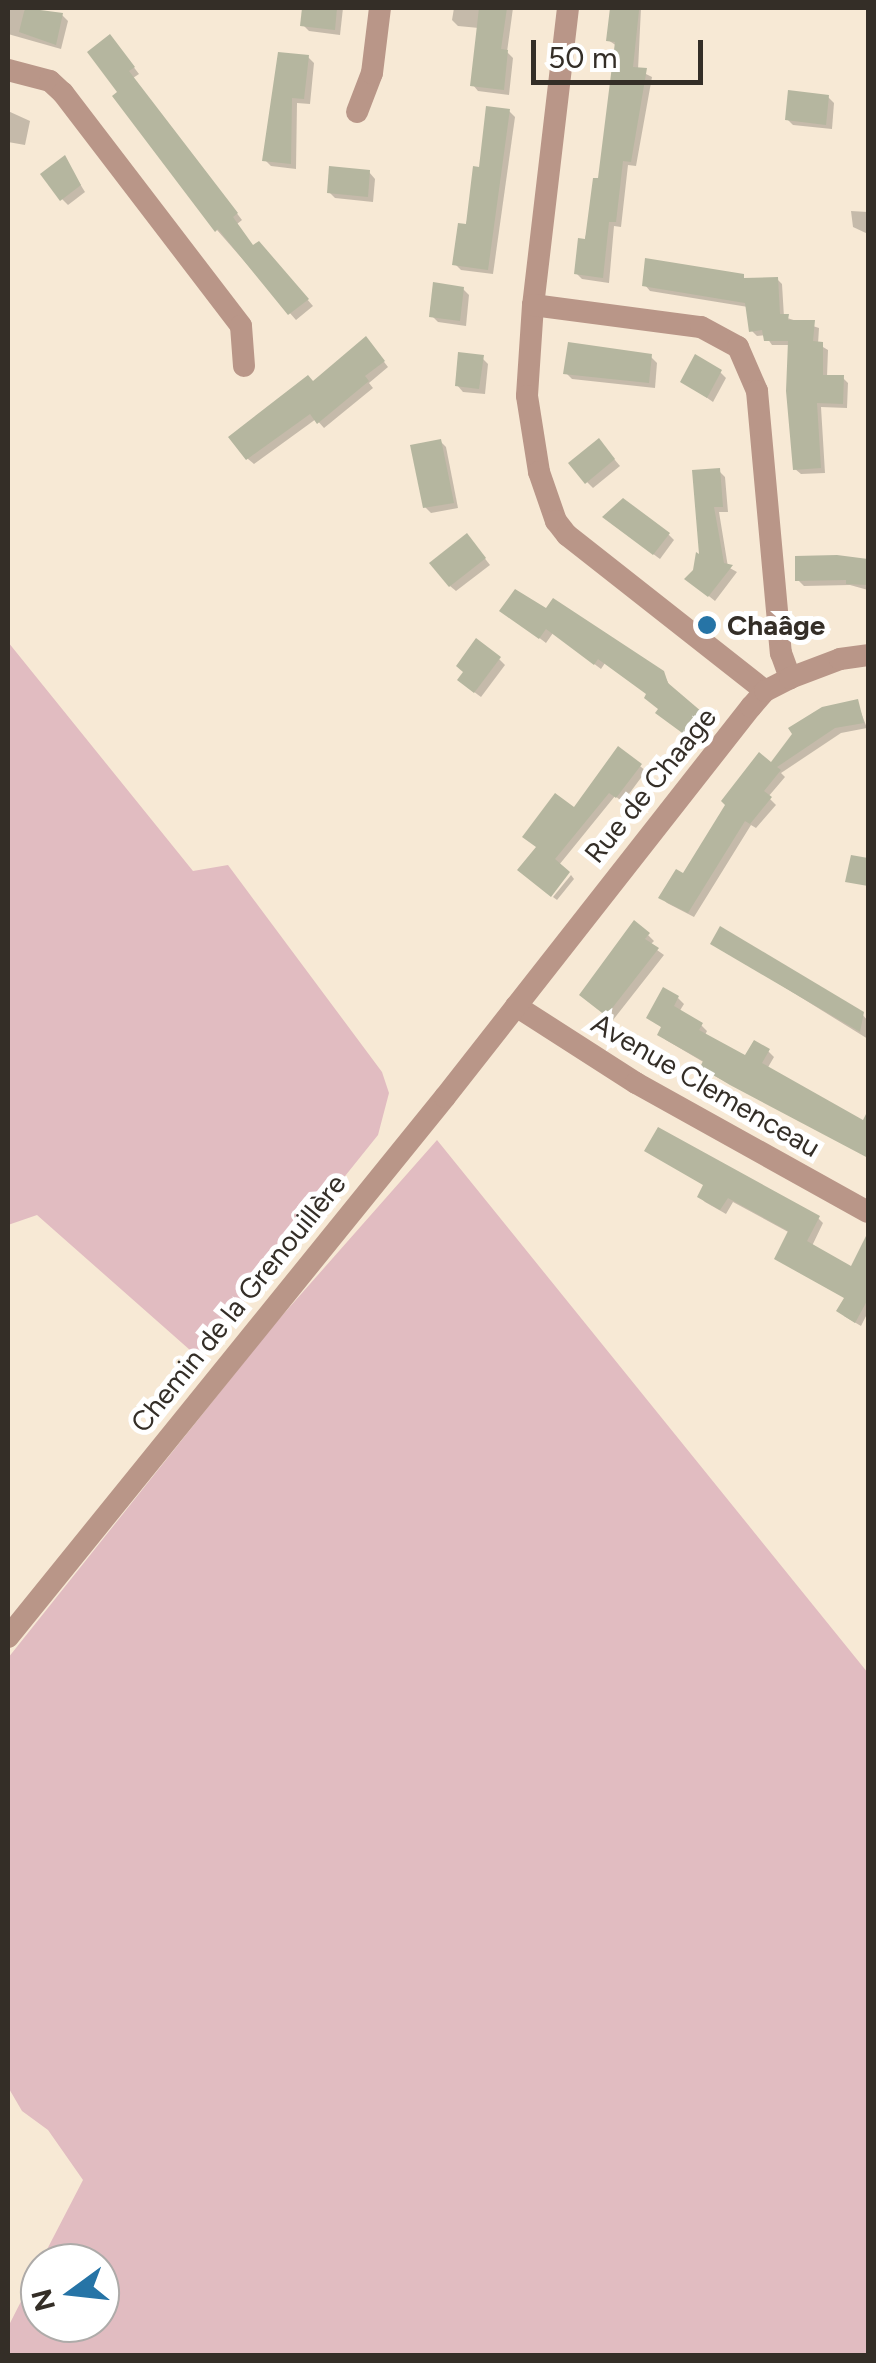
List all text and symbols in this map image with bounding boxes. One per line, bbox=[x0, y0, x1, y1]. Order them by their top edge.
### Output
scale bar bbox=[536, 20, 708, 82]
text: 50 m bbox=[548, 39, 617, 76]
place label: Chaâge bbox=[727, 608, 825, 642]
marker: Chaâge bbox=[696, 614, 718, 636]
street label: Rue de Chaage bbox=[577, 701, 723, 869]
street label: Avenue Clemenceau bbox=[586, 1006, 826, 1164]
street label: Chemin de la Grenouillère bbox=[124, 1167, 352, 1439]
north arrow bbox=[20, 2243, 120, 2343]
text: N bbox=[24, 2285, 62, 2315]

